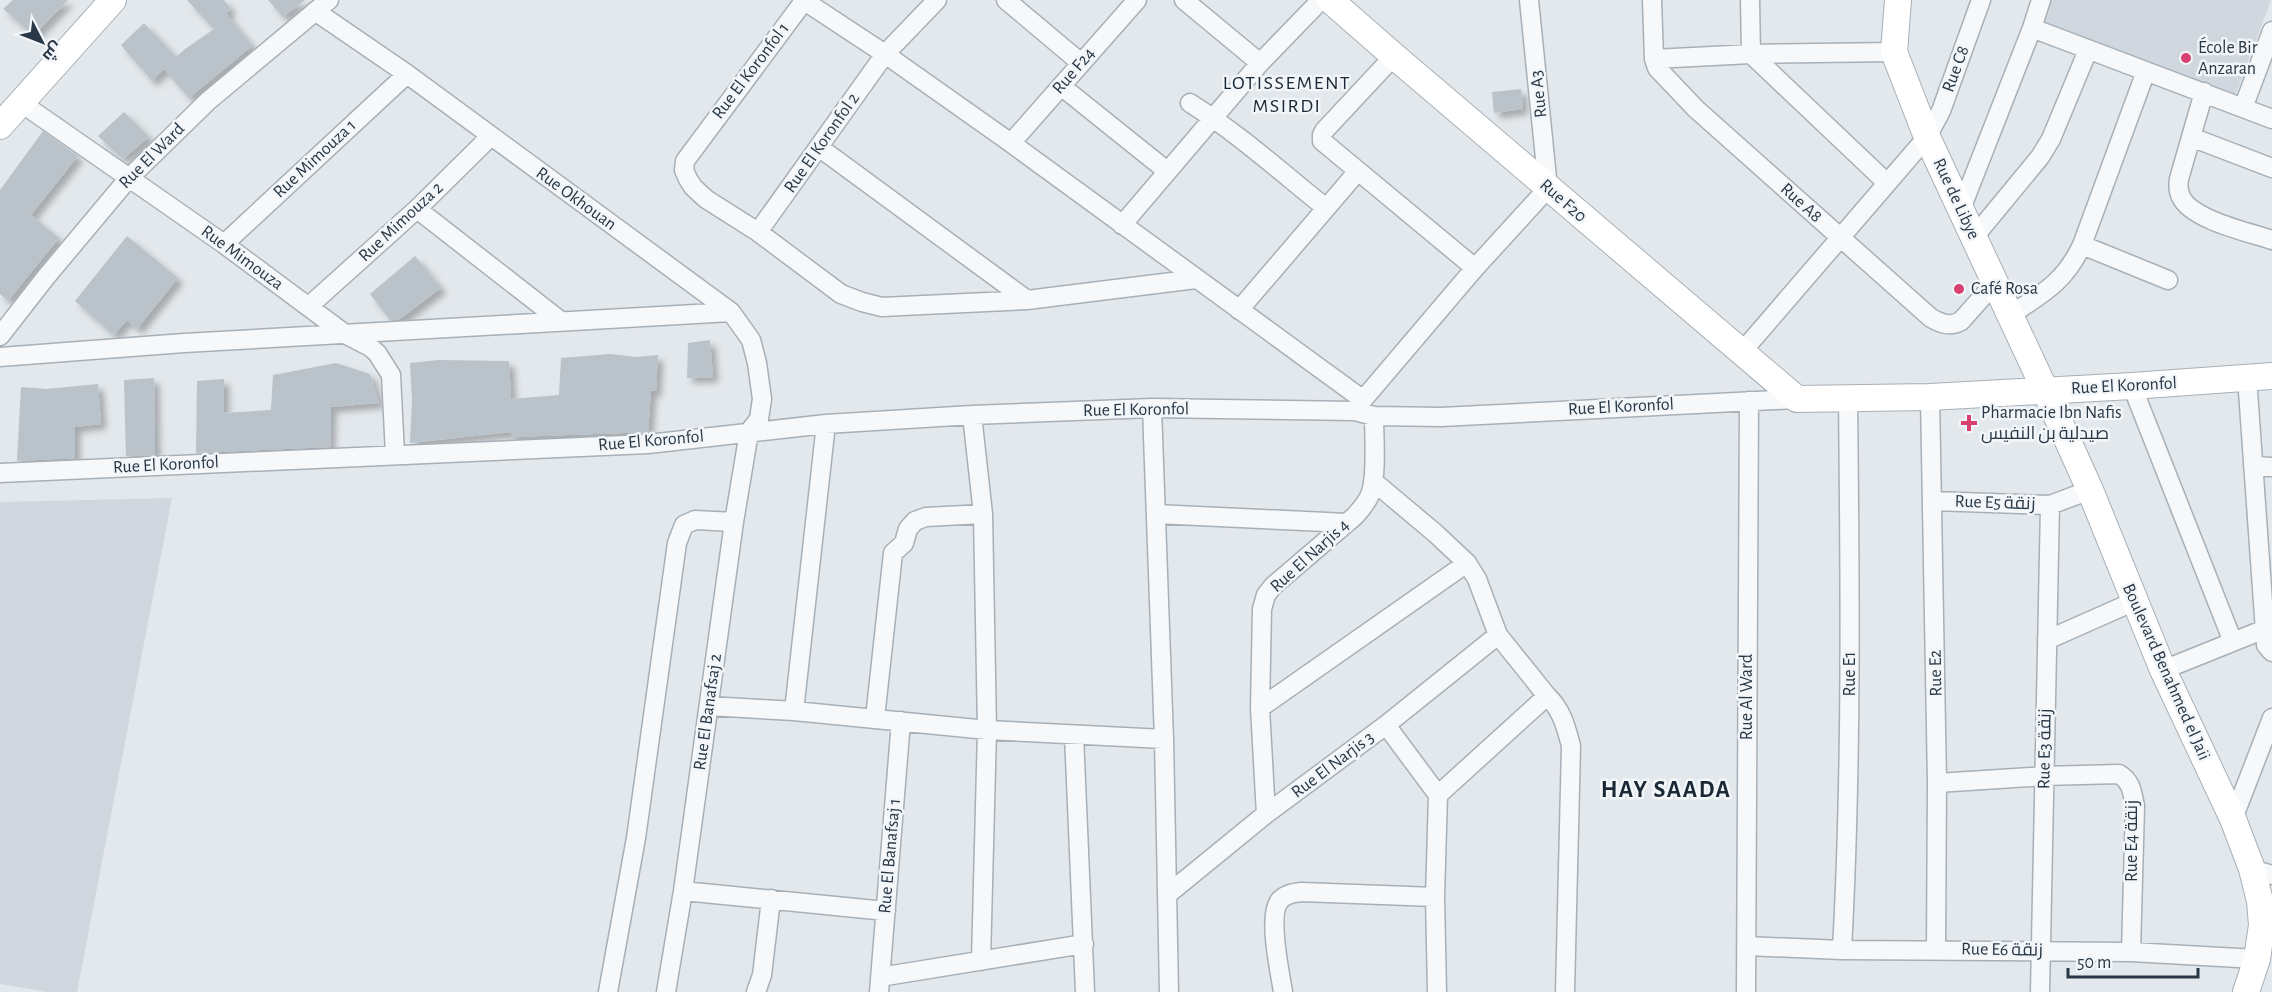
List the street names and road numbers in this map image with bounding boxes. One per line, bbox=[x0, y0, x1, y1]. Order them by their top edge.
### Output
street label: Rue El Koronfol 1 bbox=[709, 20, 793, 122]
street label: Rue C8 bbox=[1939, 43, 1973, 95]
street label: Rue F24 bbox=[1049, 44, 1099, 98]
street label: Rue A3 bbox=[1528, 69, 1550, 119]
street label: Rue El Koronfol 2 bbox=[781, 90, 863, 196]
street label: Rue Mimouza 1 bbox=[270, 116, 360, 202]
street label: Rue El Ward bbox=[116, 120, 188, 192]
street label: Rue de Libye bbox=[1929, 156, 1983, 242]
street label: Rue Okhouan bbox=[532, 164, 620, 234]
street label: Rue F20 bbox=[1536, 176, 1590, 226]
street label: Rue Mimouza 2 bbox=[355, 179, 447, 265]
street label: Rue A8 bbox=[1777, 180, 1825, 226]
street label: Rue Mimouza bbox=[198, 222, 286, 294]
street label: Rue El Koronfol bbox=[2071, 374, 2177, 398]
street label: Rue El Koronfol bbox=[1568, 395, 1674, 419]
street label: Rue El Koronfol bbox=[1083, 400, 1189, 420]
street label: Rue El Koronfol bbox=[597, 427, 705, 455]
street label: Rue El Koronfol bbox=[113, 453, 219, 477]
street label: Rue E5 زنقة bbox=[1954, 493, 2036, 514]
street label: Rue El Narjis 4 bbox=[1267, 516, 1353, 596]
street label: Boulevard Benahmed el Jaii bbox=[2119, 581, 2213, 763]
street label: Rue E2 bbox=[1927, 649, 1945, 697]
street label: Rue El Banafsaj 2 bbox=[691, 652, 725, 772]
street label: Rue E1 bbox=[1841, 652, 1859, 696]
street label: Rue Al Ward bbox=[1738, 654, 1756, 740]
street label: Rue E3 زنقة bbox=[2035, 709, 2056, 789]
street label: Rue El Narjis 3 bbox=[1288, 728, 1378, 802]
street label: Rue El Banafsaj 1 bbox=[876, 798, 904, 914]
street label: Rue E4 زنقة bbox=[2123, 800, 2142, 882]
street label: Rue E6 زنقة bbox=[1961, 940, 2043, 961]

